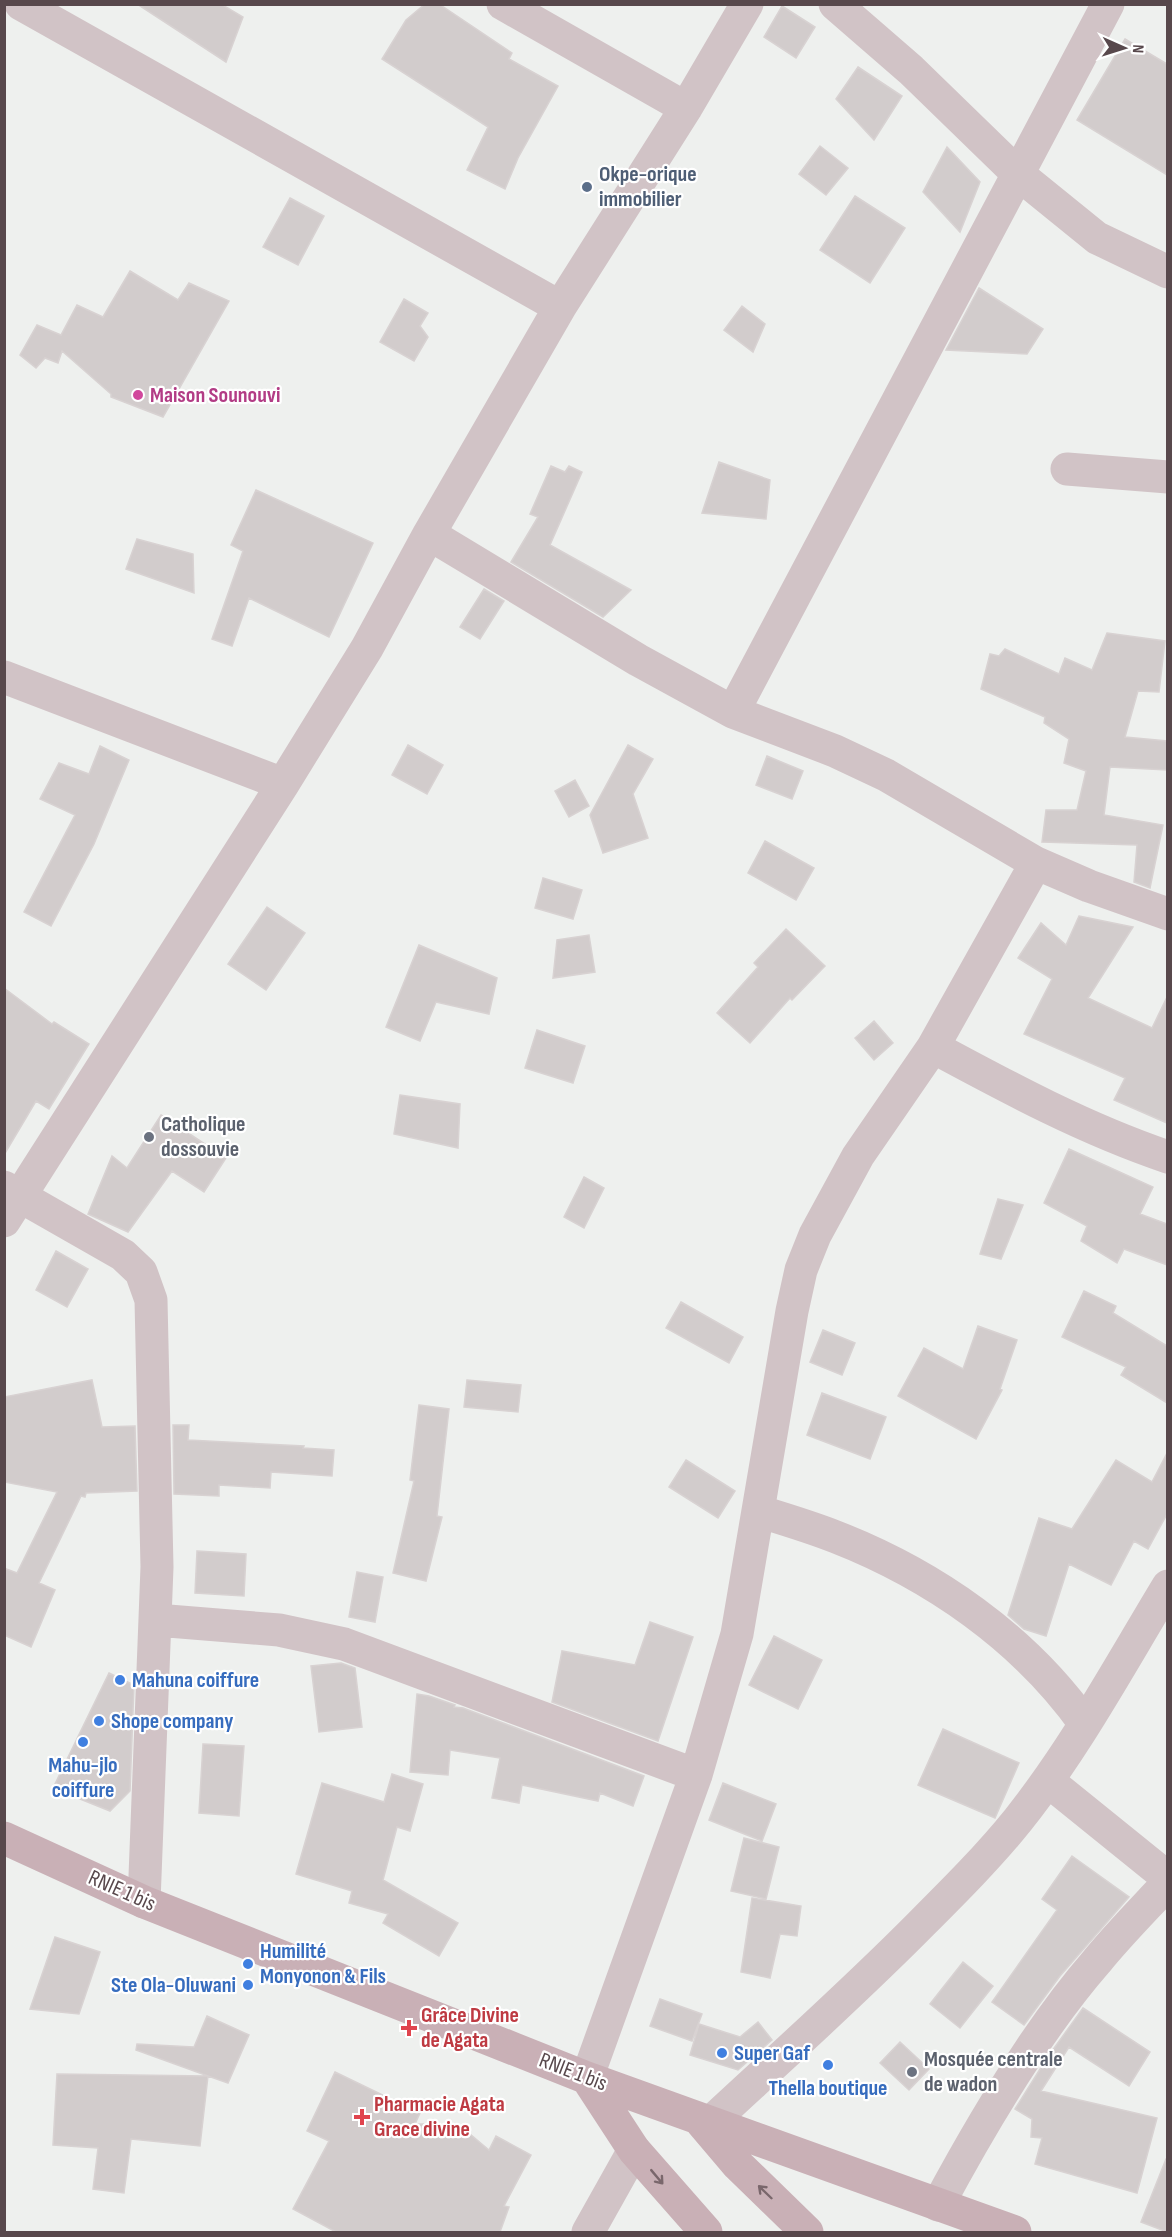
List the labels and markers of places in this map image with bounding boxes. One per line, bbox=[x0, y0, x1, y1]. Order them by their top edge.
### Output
place label: Okpe-orique immobilier bbox=[599, 161, 697, 213]
marker: Okpe-orique immobilier bbox=[580, 180, 594, 194]
place label: Maison Sounouvi bbox=[150, 382, 280, 409]
marker: Maison Sounouvi bbox=[131, 388, 145, 402]
place label: Catholique dossouvie bbox=[161, 1111, 246, 1163]
marker: Catholique dossouvie bbox=[142, 1130, 156, 1144]
place label: Mahuna coiffure bbox=[132, 1667, 259, 1694]
marker: Mahuna coiffure bbox=[113, 1673, 127, 1687]
place label: Shope company bbox=[111, 1708, 233, 1735]
marker: Shope company bbox=[92, 1714, 106, 1728]
marker: Mahu-jlo coiffure bbox=[76, 1735, 90, 1749]
place label: Mahu-jlo coiffure bbox=[48, 1752, 118, 1804]
place label: Humilité Monyonon & Fils bbox=[260, 1938, 386, 1990]
marker: Humilité Monyonon & Fils bbox=[241, 1957, 255, 1971]
place label: Ste Ola-Oluwani bbox=[111, 1972, 236, 1999]
marker: Ste Ola-Oluwani bbox=[241, 1978, 255, 1992]
place label: Grâce Divine de Agata bbox=[421, 2002, 519, 2054]
marker: Grâce Divine de Agata bbox=[402, 2021, 416, 2035]
place label: Super Gaf bbox=[734, 2040, 811, 2067]
marker: Super Gaf bbox=[715, 2046, 729, 2060]
place label: Mosquée centrale de wadon bbox=[924, 2046, 1063, 2098]
marker: Thella boutique bbox=[821, 2058, 835, 2072]
marker: Mosquée centrale de wadon bbox=[905, 2065, 919, 2079]
place label: Thella boutique bbox=[768, 2075, 888, 2102]
place label: Pharmacie Agata Grace divine bbox=[374, 2091, 505, 2143]
marker: Pharmacie Agata Grace divine bbox=[355, 2110, 369, 2124]

